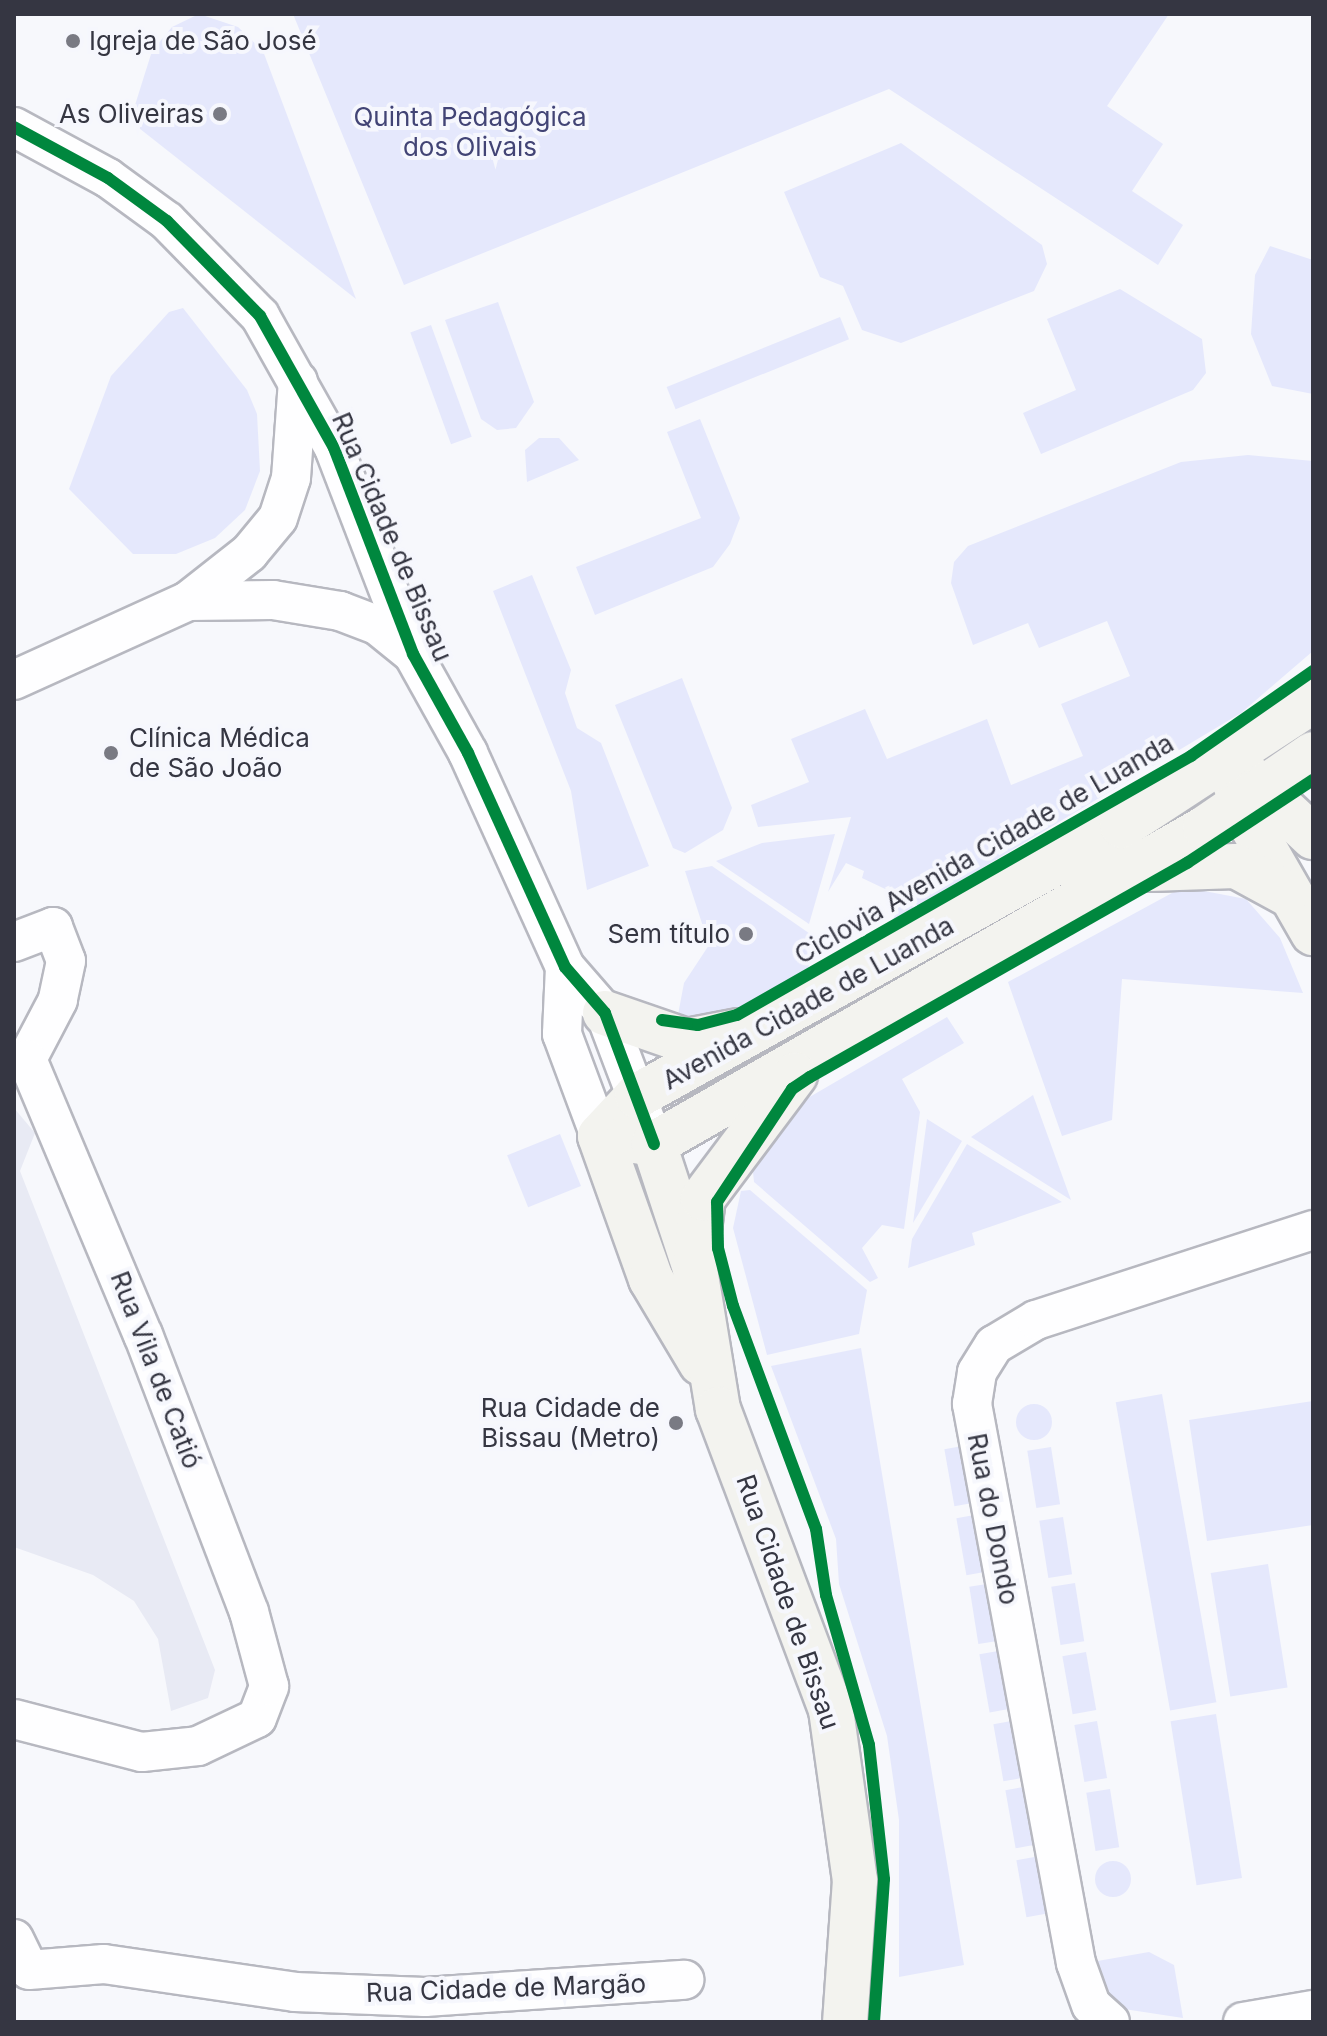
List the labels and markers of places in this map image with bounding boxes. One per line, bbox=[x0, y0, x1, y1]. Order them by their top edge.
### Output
place label: Igreja de São José bbox=[89, 25, 317, 57]
marker: Igreja de São José bbox=[64, 32, 82, 50]
place label: As Oliveiras bbox=[59, 98, 204, 130]
marker: As Oliveiras bbox=[211, 105, 229, 123]
place label: Clínica Médica de São João bbox=[129, 722, 310, 784]
marker: Clínica Médica de São João bbox=[100, 742, 122, 764]
place label: Sem título bbox=[608, 918, 730, 950]
marker: Sem título bbox=[737, 925, 755, 943]
place label: Rua Cidade de Bissau (Metro) bbox=[481, 1392, 660, 1454]
marker: Rua Cidade de Bissau (Metro) bbox=[667, 1414, 685, 1432]

